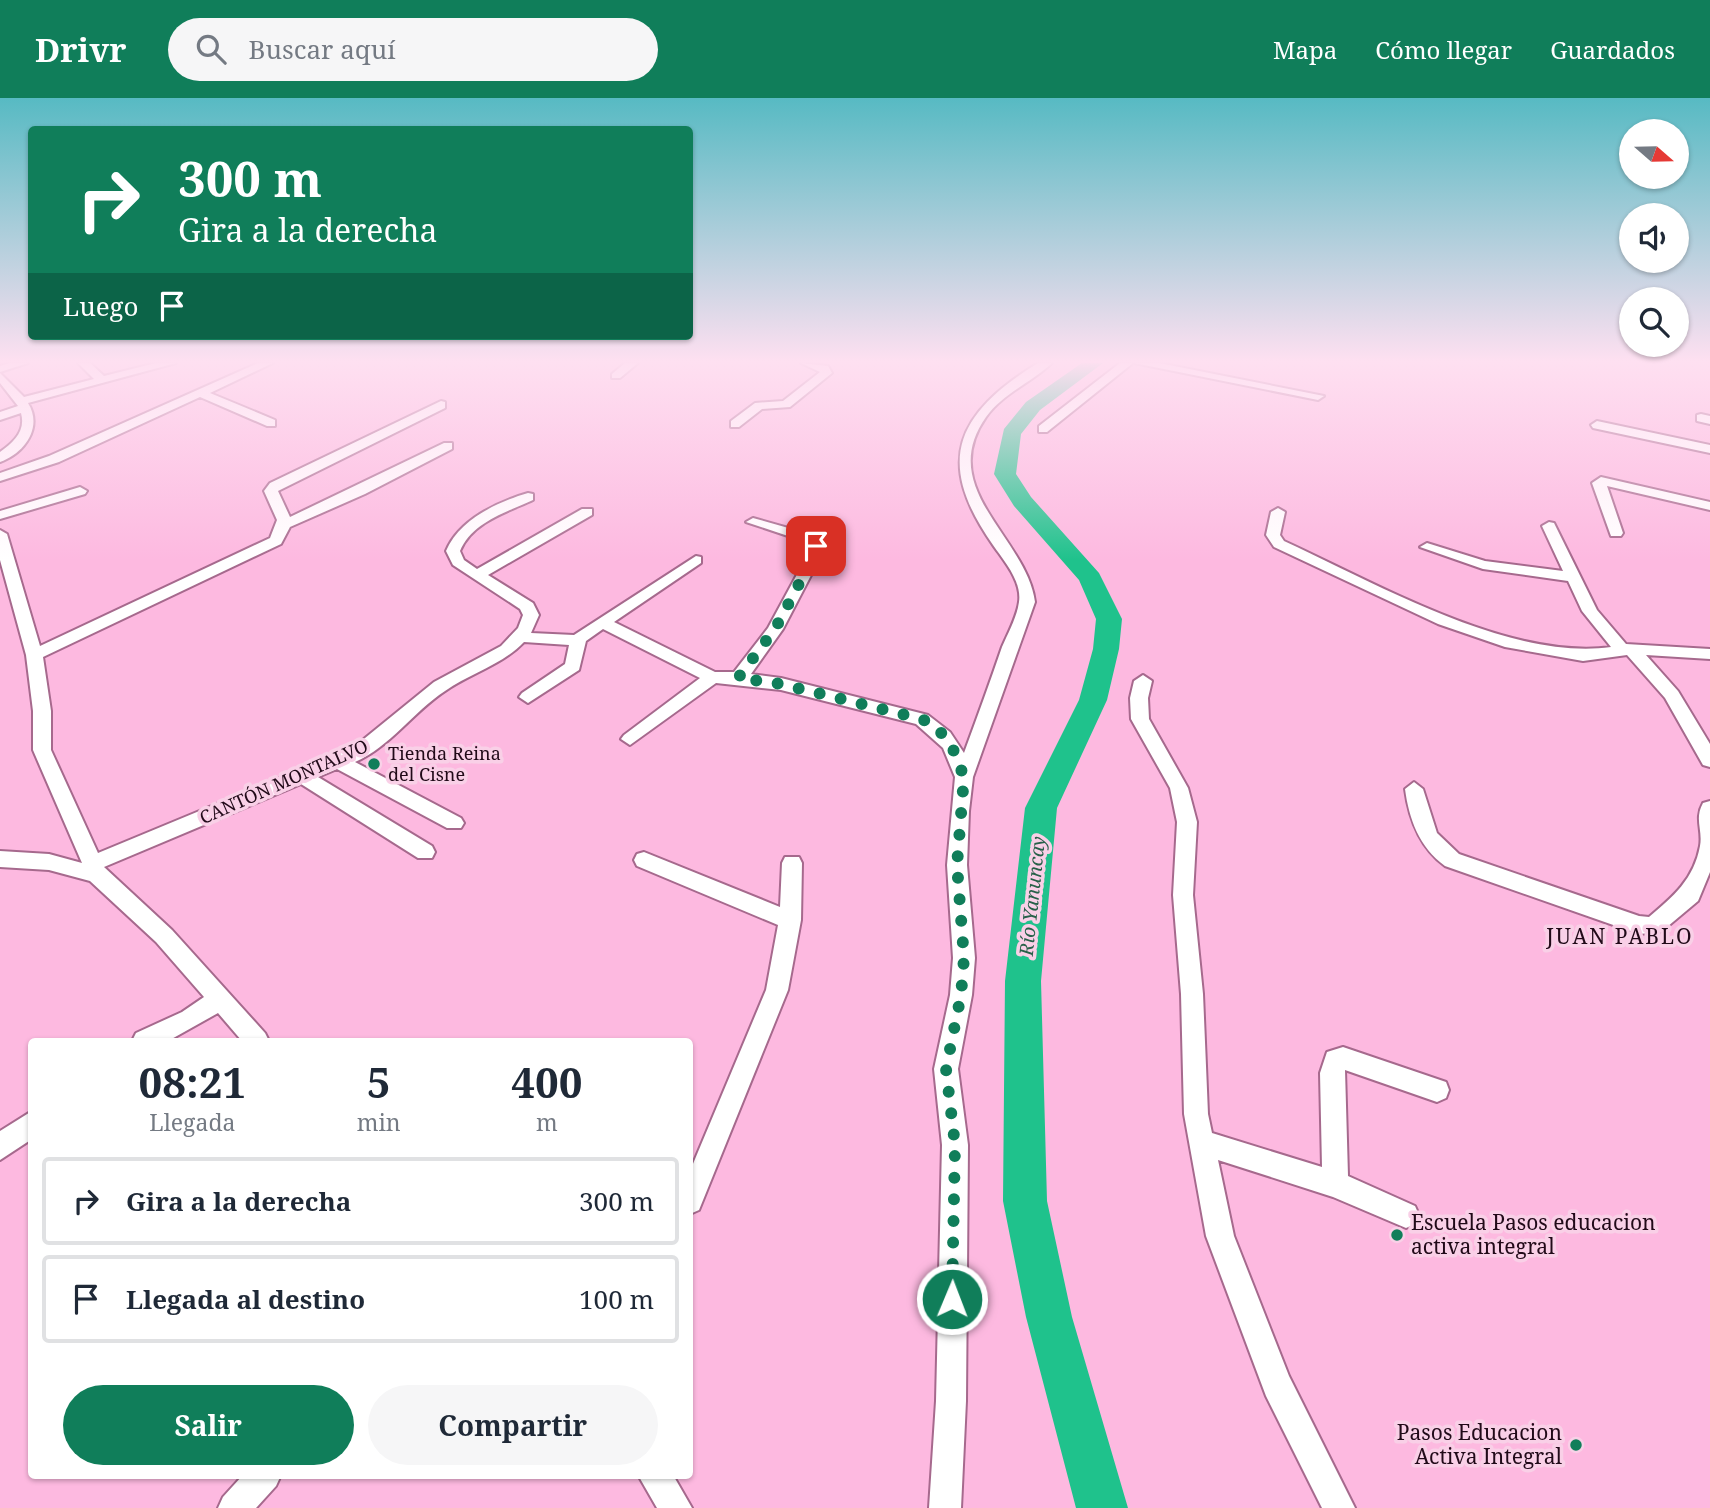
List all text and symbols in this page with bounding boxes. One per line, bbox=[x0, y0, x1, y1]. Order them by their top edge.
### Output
search box bbox=[168, 18, 658, 81]
text: Drivr bbox=[35, 27, 126, 72]
icon: search bbox=[192, 30, 230, 68]
text: Buscar aquí bbox=[248, 31, 396, 67]
text: Mapa bbox=[1273, 33, 1337, 66]
text: Cómo llegar bbox=[1375, 33, 1512, 66]
text: Guardados bbox=[1550, 33, 1675, 66]
north arrow bbox=[1619, 119, 1689, 189]
map controls bbox=[1619, 119, 1689, 357]
text: 300 m bbox=[178, 145, 322, 211]
icon: right bbox=[63, 154, 154, 245]
button: sound bbox=[1619, 203, 1689, 273]
text: Gira a la derecha bbox=[178, 208, 438, 251]
icon: arrive bbox=[153, 287, 191, 325]
button: search bbox=[1619, 287, 1689, 357]
text: Luego bbox=[63, 288, 139, 324]
pin bbox=[786, 516, 846, 576]
icon: arrive bbox=[797, 527, 835, 565]
street label: CANTÓN MONTALVO bbox=[196, 733, 372, 829]
place label: Tienda Reina del Cisne bbox=[388, 741, 501, 786]
marker: Tienda Reina del Cisne bbox=[366, 756, 382, 772]
water label: Río Yanuncay bbox=[1013, 835, 1051, 958]
district label: JUAN PABLO bbox=[1545, 922, 1694, 950]
text: 08:21 bbox=[139, 1053, 246, 1110]
text: 5 bbox=[367, 1053, 391, 1110]
text: 400 bbox=[511, 1053, 582, 1110]
text: Llegada bbox=[149, 1106, 235, 1138]
text: min bbox=[357, 1106, 401, 1138]
text: m bbox=[536, 1106, 558, 1138]
icon: right bbox=[67, 1182, 105, 1220]
text: Gira a la derecha bbox=[126, 1183, 351, 1219]
text: 300 m bbox=[579, 1183, 654, 1219]
place label: Escuela Pasos educacion activa integral bbox=[1411, 1208, 1656, 1260]
marker: Escuela Pasos educacion activa integral bbox=[1389, 1227, 1405, 1243]
position arrow bbox=[915, 1262, 989, 1336]
icon: arrive bbox=[67, 1280, 105, 1318]
text: Llegada al destino bbox=[126, 1281, 365, 1317]
text: 100 m bbox=[579, 1281, 654, 1317]
button: Salir bbox=[63, 1385, 354, 1465]
button: Compartir bbox=[368, 1385, 658, 1465]
place label: Pasos Educacion Activa Integral bbox=[1397, 1418, 1562, 1470]
marker: Pasos Educacion Activa Integral bbox=[1568, 1437, 1584, 1453]

